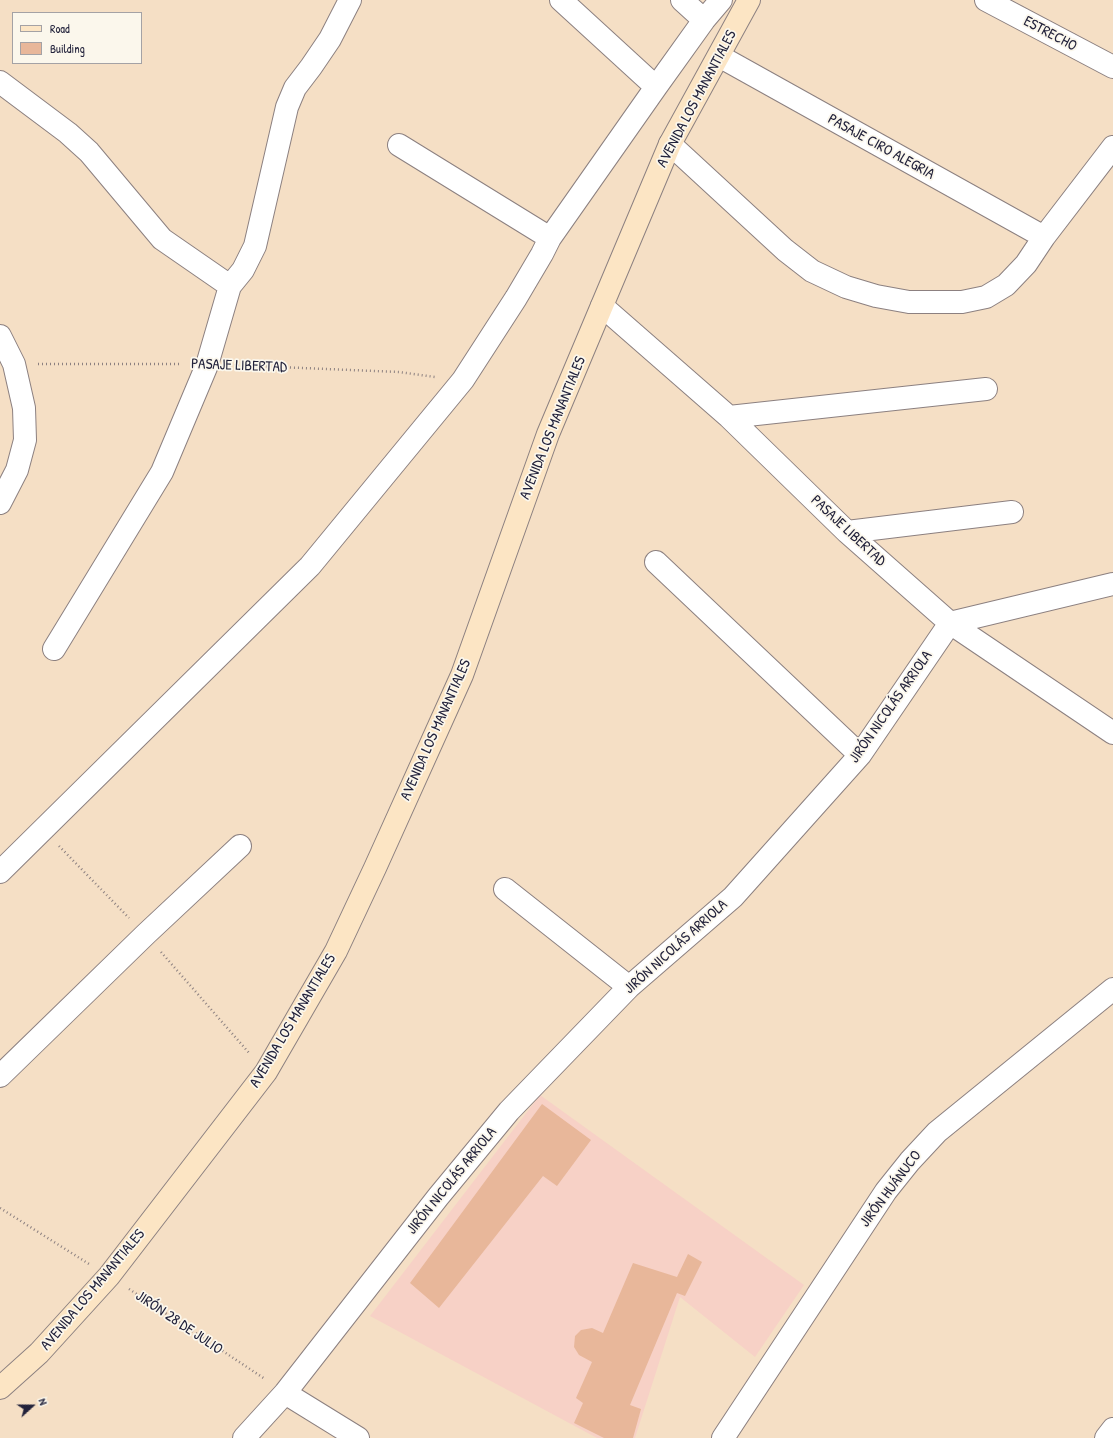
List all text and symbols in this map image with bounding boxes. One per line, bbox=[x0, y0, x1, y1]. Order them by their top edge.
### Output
legend bbox=[12, 12, 142, 64]
street label: ESTRECHO bbox=[1020, 13, 1080, 55]
text: Road bbox=[50, 20, 70, 37]
street label: AVENIDA LOS MANANTIALES bbox=[653, 27, 741, 171]
text: Building bbox=[50, 40, 85, 57]
street label: PASAJE CIRO ALEGRIA bbox=[825, 110, 937, 184]
street label: AVENIDA LOS MANANTIALES bbox=[516, 354, 590, 502]
street label: PASAJE LIBERTAD bbox=[191, 355, 287, 377]
street label: PASAJE LIBERTAD bbox=[807, 492, 889, 570]
street label: JIRÓN NICOLÁS ARRIOLA bbox=[846, 648, 936, 766]
street label: AVENIDA LOS MANANTIALES bbox=[397, 657, 475, 803]
street label: JIRÓN NICOLÁS ARRIOLA bbox=[621, 896, 731, 998]
street label: AVENIDA LOS MANANTIALES bbox=[246, 951, 340, 1091]
street label: JIRÓN NICOLÁS ARRIOLA bbox=[403, 1124, 501, 1238]
street label: JIRÓN HUÁNUCO bbox=[856, 1147, 926, 1231]
street label: AVENIDA LOS MANANTIALES bbox=[37, 1226, 149, 1354]
street label: JIRÓN 28 DE JULIO bbox=[132, 1287, 226, 1359]
north arrow bbox=[12, 1386, 52, 1426]
text: N bbox=[36, 1396, 51, 1407]

